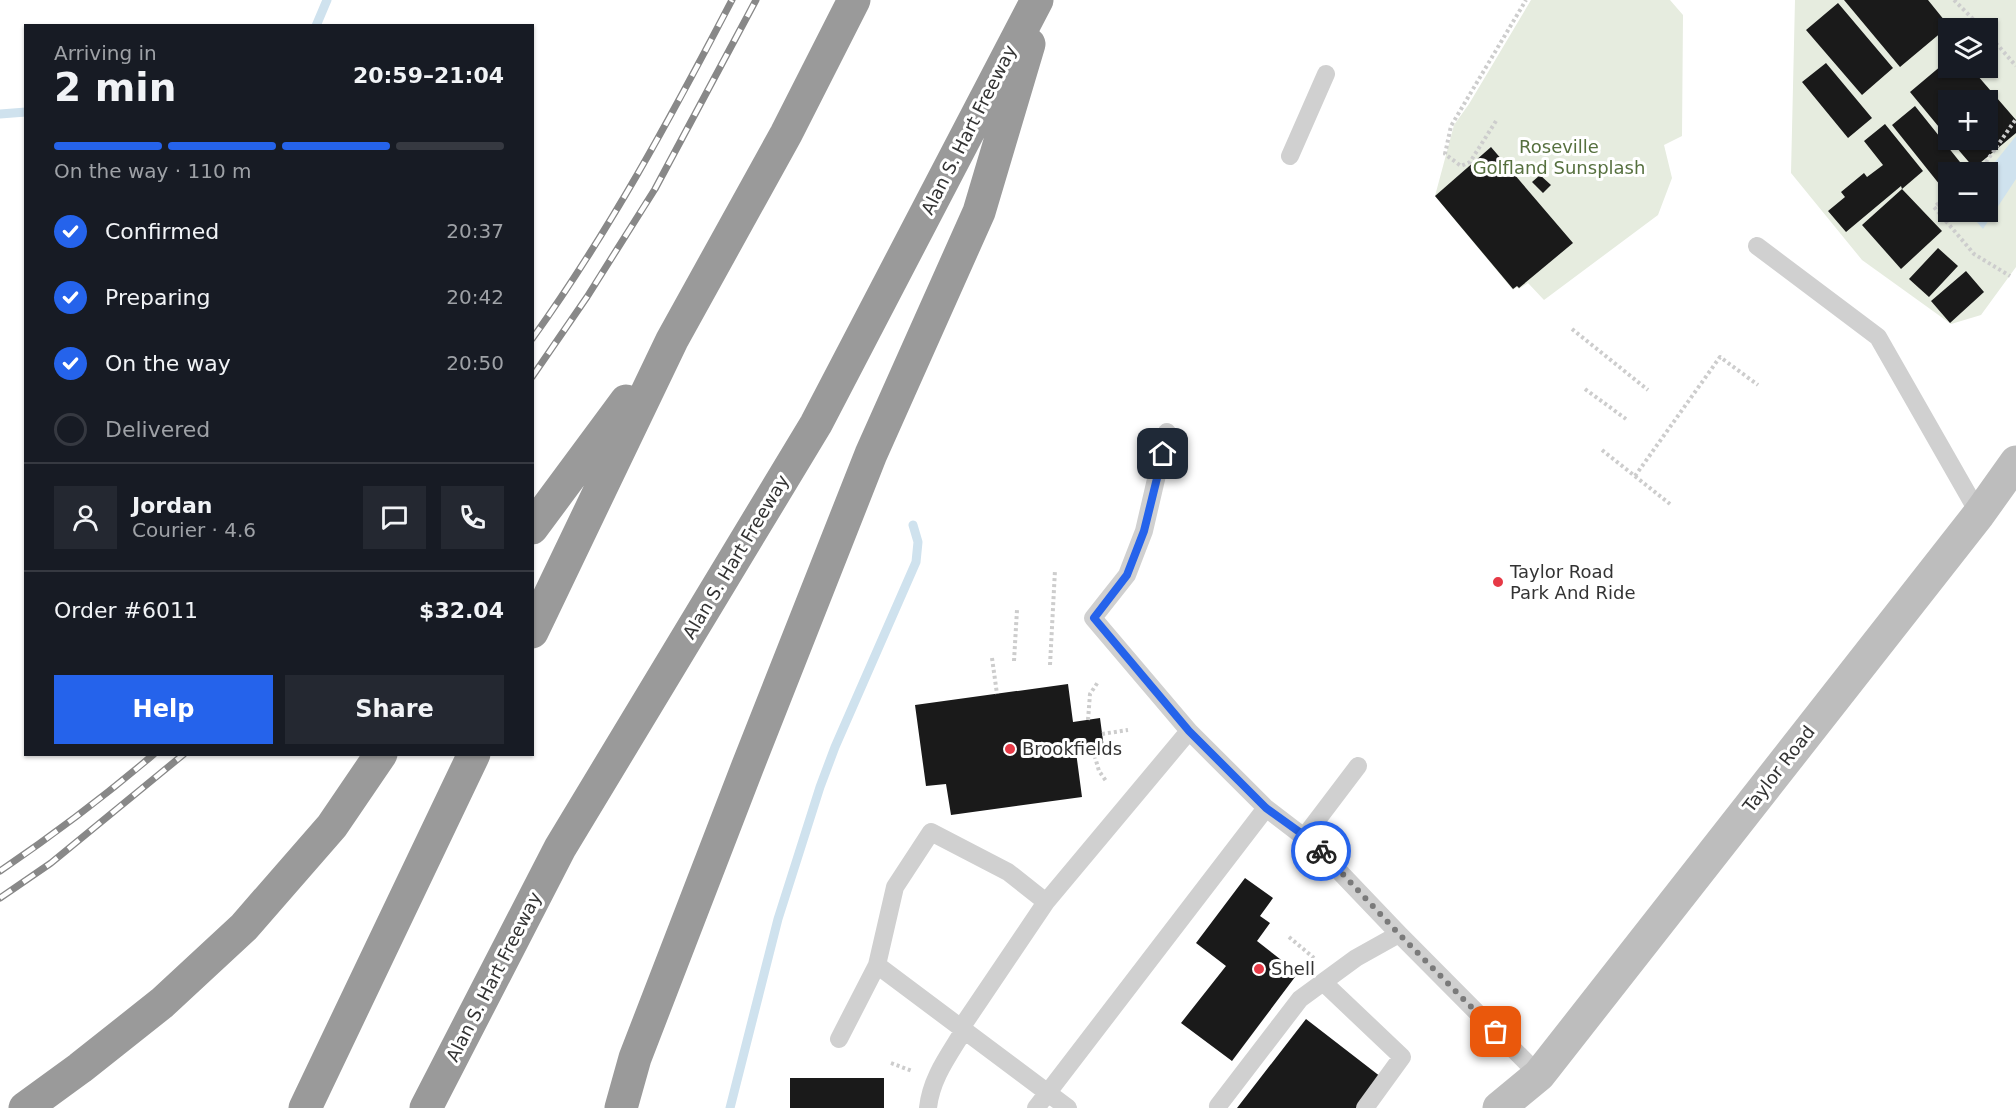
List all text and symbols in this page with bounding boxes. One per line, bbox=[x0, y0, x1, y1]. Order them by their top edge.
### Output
map controls bbox=[1938, 18, 1998, 222]
button: layers bbox=[1938, 18, 1998, 78]
text: Arriving in bbox=[54, 41, 157, 65]
street label: Alan S. Hart Freeway bbox=[917, 41, 1021, 218]
text: 20:59–21:04 bbox=[353, 63, 504, 88]
text: 2 min bbox=[54, 65, 176, 110]
button: + bbox=[1938, 90, 1998, 150]
park label: Roseville Golfland Sunsplash bbox=[1473, 136, 1645, 178]
text: On the way · 110 m bbox=[54, 159, 252, 183]
button: − bbox=[1938, 162, 1998, 222]
icon: check bbox=[54, 215, 87, 248]
text: Confirmed bbox=[105, 219, 219, 244]
text: 20:37 bbox=[446, 219, 504, 243]
icon: check bbox=[54, 281, 87, 314]
text: Preparing bbox=[105, 285, 211, 310]
text: 20:42 bbox=[446, 285, 504, 309]
icon: check bbox=[54, 347, 87, 380]
text: On the way bbox=[105, 351, 231, 376]
text: 20:50 bbox=[446, 351, 504, 375]
text: Delivered bbox=[105, 417, 210, 442]
pin bbox=[1137, 428, 1188, 479]
icon: home bbox=[1146, 437, 1179, 470]
street label: Alan S. Hart Freeway bbox=[678, 471, 793, 643]
button: person bbox=[54, 486, 117, 549]
button: chat bbox=[363, 486, 426, 549]
button: phone bbox=[441, 486, 504, 549]
text: Jordan bbox=[132, 493, 212, 518]
text: Courier · 4.6 bbox=[132, 518, 256, 542]
place label: Taylor Road Park And Ride bbox=[1509, 561, 1636, 603]
marker: Taylor Road Park And Ride bbox=[1491, 575, 1505, 589]
text: Order #6011 bbox=[54, 598, 198, 623]
text: $32.04 bbox=[419, 598, 504, 623]
button: Help bbox=[54, 675, 273, 744]
button: Share bbox=[285, 675, 504, 744]
street label: Taylor Road bbox=[1738, 721, 1819, 817]
place label: Brookfields bbox=[1022, 738, 1122, 759]
marker: Brookfields bbox=[1003, 742, 1017, 756]
courier bbox=[1291, 821, 1351, 881]
icon: bike bbox=[1305, 835, 1338, 868]
street label: Alan S. Hart Freeway bbox=[442, 888, 546, 1065]
place label: Shell bbox=[1271, 958, 1315, 979]
marker: Shell bbox=[1252, 962, 1266, 976]
pin bbox=[1470, 1006, 1521, 1057]
icon: bag bbox=[1479, 1015, 1512, 1048]

